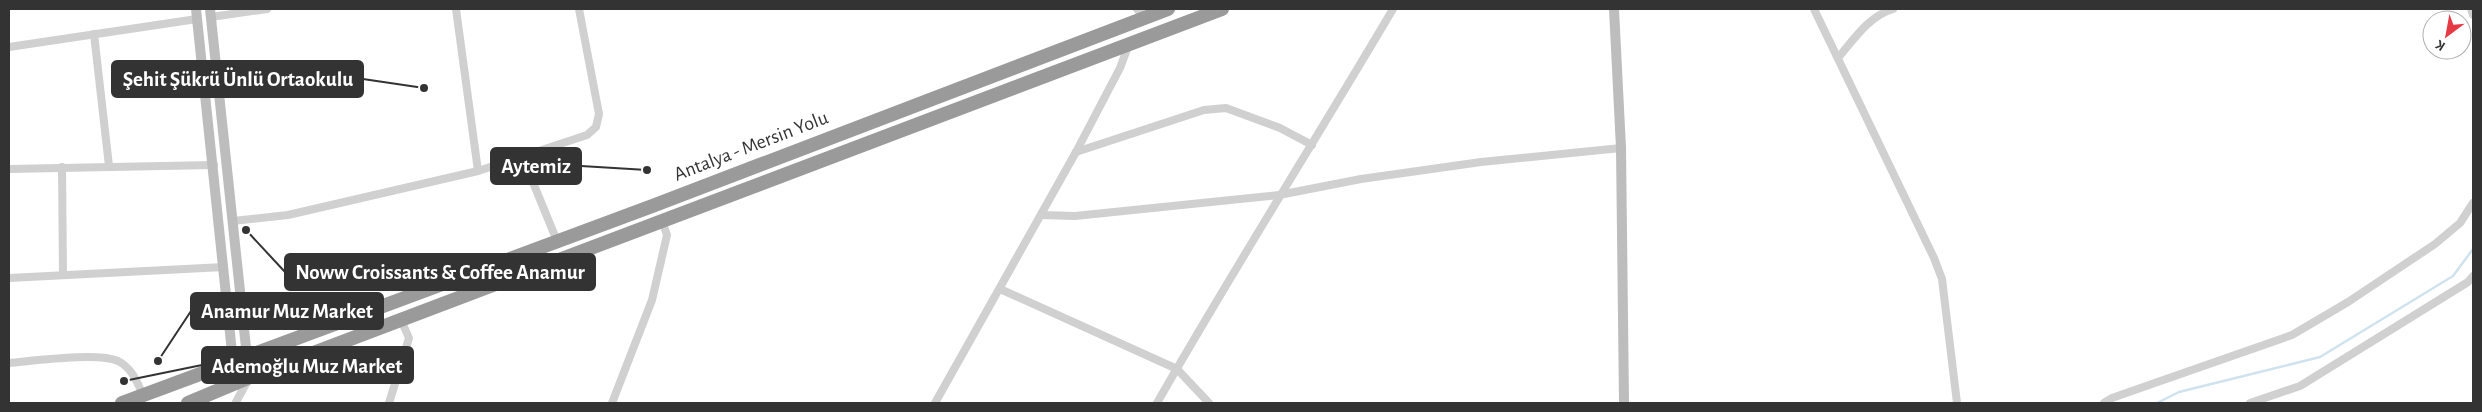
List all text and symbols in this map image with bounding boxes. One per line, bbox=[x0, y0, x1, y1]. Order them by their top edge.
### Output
north arrow bbox=[2422, 10, 2472, 60]
text: K bbox=[2433, 37, 2448, 53]
callout: Şehit Şükrü Ünlü Ortaokulu bbox=[112, 61, 363, 97]
text: Şehit Şükrü Ünlü Ortaokulu bbox=[123, 67, 353, 90]
street label: Antalya - Mersin Yolu bbox=[671, 107, 831, 185]
callout: Aytemiz bbox=[491, 148, 581, 184]
text: Aytemiz bbox=[501, 156, 571, 177]
callout: Noww Croissants & Coffee Anamur bbox=[285, 254, 595, 290]
text: Noww Croissants & Coffee Anamur bbox=[295, 262, 586, 283]
callout: Anamur Muz Market bbox=[191, 293, 383, 329]
text: Anamur Muz Market bbox=[201, 301, 373, 322]
callout: Ademoğlu Muz Market bbox=[202, 347, 413, 383]
text: Ademoğlu Muz Market bbox=[212, 356, 402, 377]

